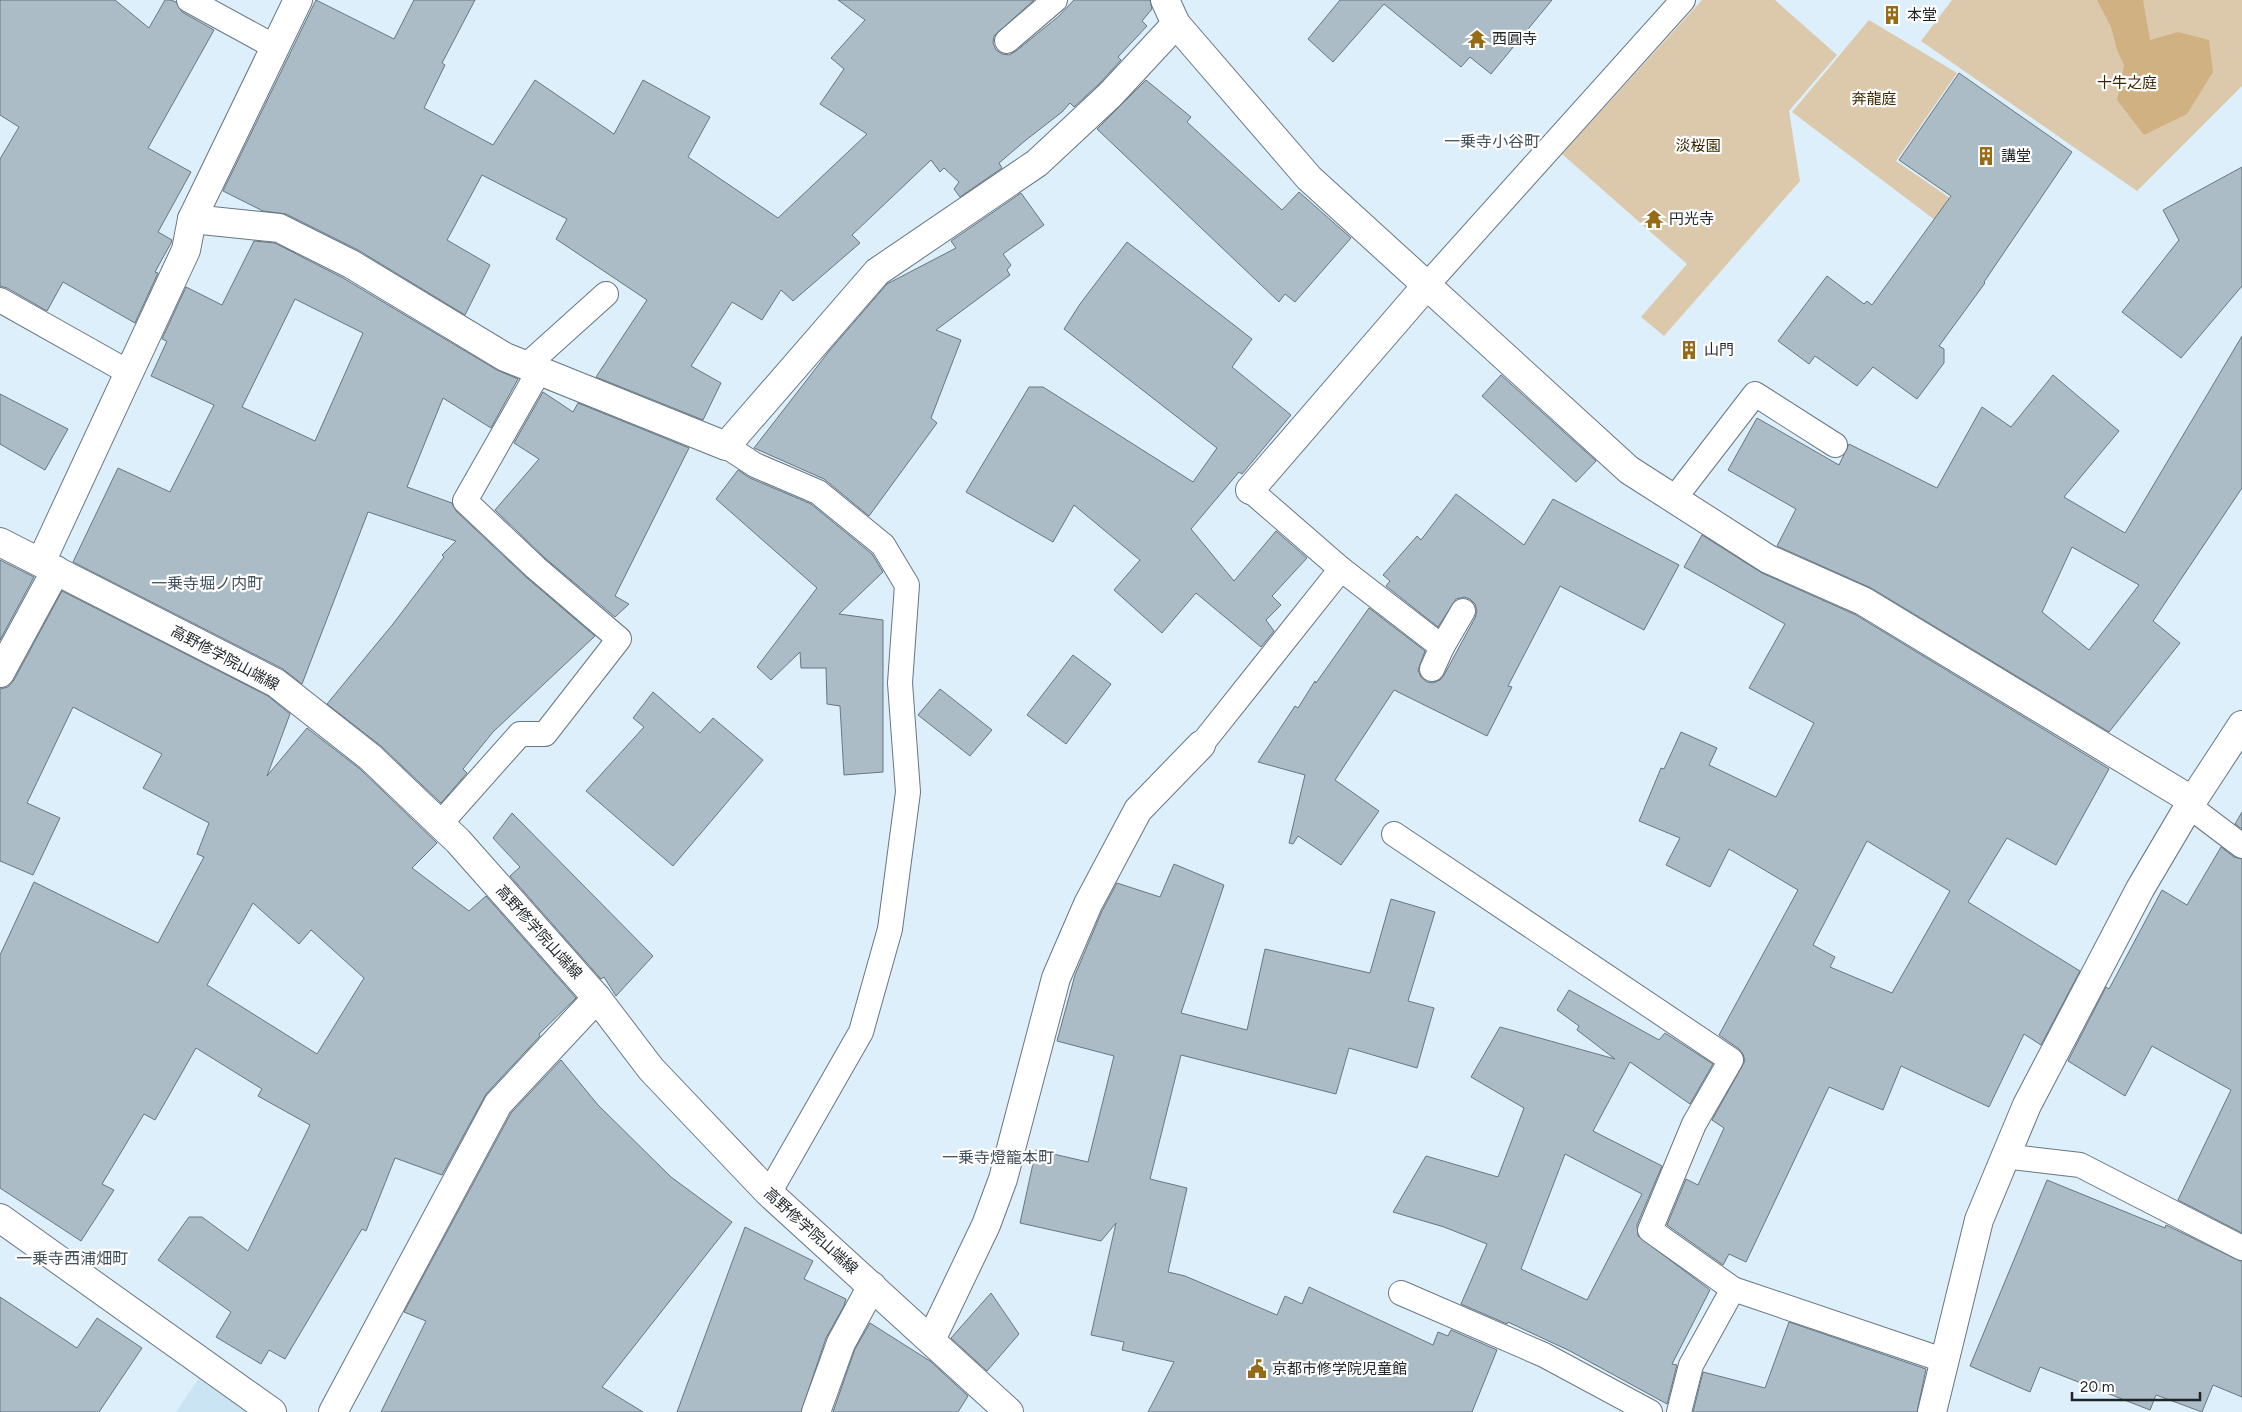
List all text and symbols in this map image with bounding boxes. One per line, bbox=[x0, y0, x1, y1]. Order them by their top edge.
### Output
building icon: 本堂 bbox=[1881, 4, 1903, 26]
place label: 本堂 bbox=[1907, 6, 1937, 24]
temple icon: 西圓寺 bbox=[1466, 28, 1488, 50]
place label: 西圓寺 bbox=[1492, 30, 1537, 48]
park label: 十牛之庭 bbox=[2097, 74, 2157, 92]
park label: 奔龍庭 bbox=[1851, 90, 1897, 108]
district label: 一乗寺小谷町 bbox=[1444, 132, 1540, 151]
park label: 淡桜園 bbox=[1675, 137, 1721, 155]
building icon: 講堂 bbox=[1975, 145, 1997, 167]
place label: 講堂 bbox=[2001, 147, 2031, 165]
temple icon: 円光寺 bbox=[1643, 208, 1665, 230]
place label: 円光寺 bbox=[1669, 210, 1714, 228]
building icon: 山門 bbox=[1678, 339, 1700, 361]
place label: 山門 bbox=[1704, 341, 1734, 359]
district label: 一乗寺堀ノ内町 bbox=[151, 574, 263, 593]
street label: 高野修学院山端線 bbox=[168, 622, 282, 694]
street label: 高野修学院山端線 bbox=[492, 881, 586, 983]
district label: 一乗寺燈籠本町 bbox=[942, 1148, 1054, 1167]
street label: 高野修学院山端線 bbox=[760, 1184, 862, 1278]
district label: 一乗寺西浦畑町 bbox=[16, 1249, 128, 1268]
public building icon: 京都市修学院児童館 bbox=[1246, 1358, 1268, 1380]
place label: 京都市修学院児童館 bbox=[1272, 1360, 1407, 1378]
scale bar bbox=[2072, 1370, 2200, 1402]
text: 20 m bbox=[2080, 1378, 2114, 1396]

